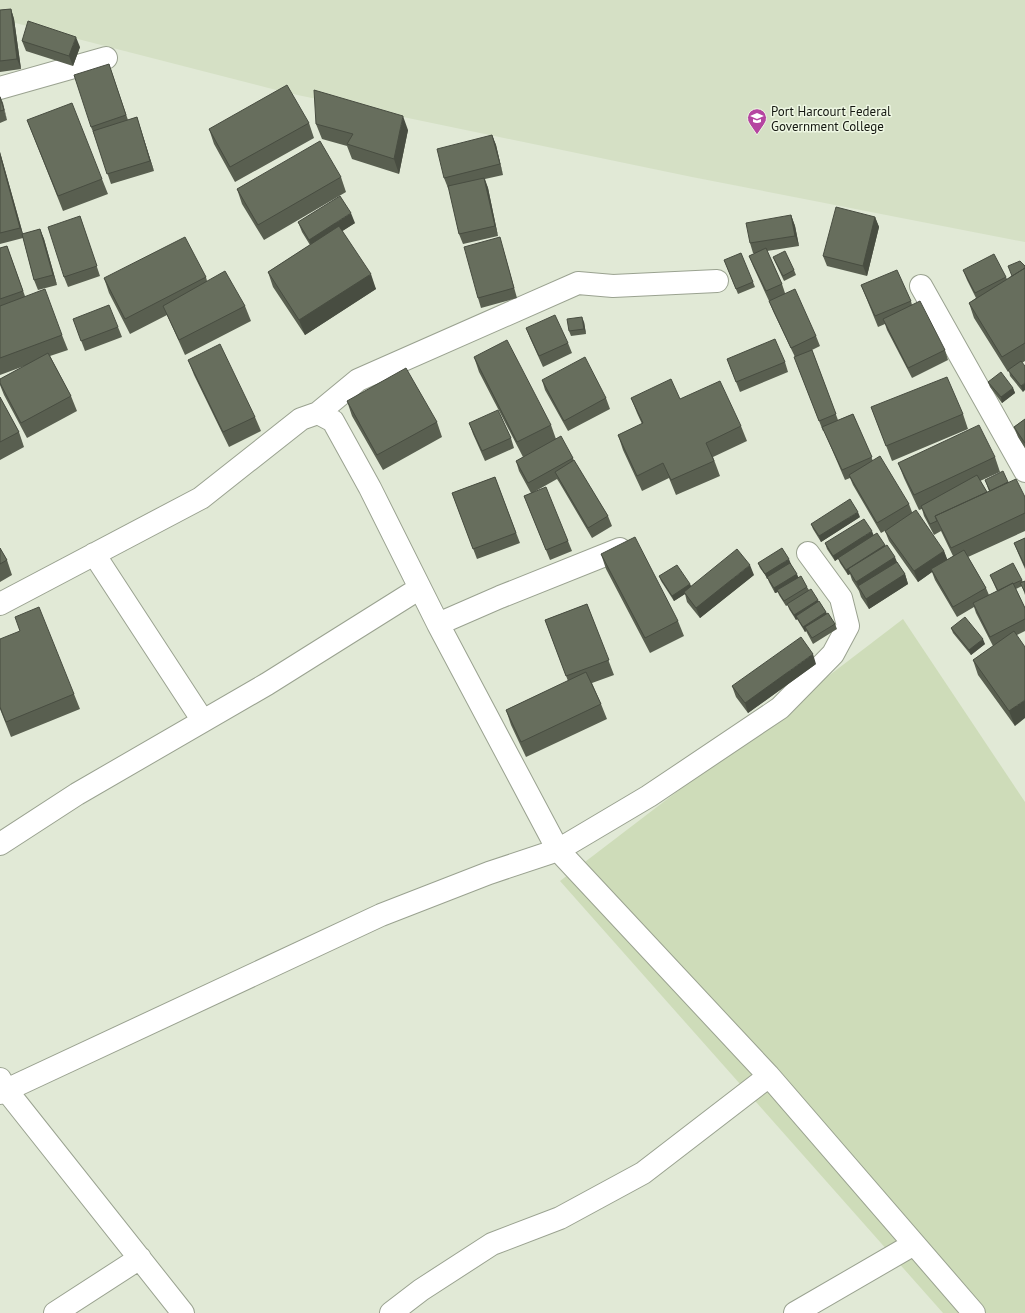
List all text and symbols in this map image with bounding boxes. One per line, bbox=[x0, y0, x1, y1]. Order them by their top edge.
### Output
place label: Port Harcourt Federal Government College bbox=[771, 103, 891, 135]
school or university icon: Port Harcourt Federal Government College bbox=[746, 107, 768, 135]

